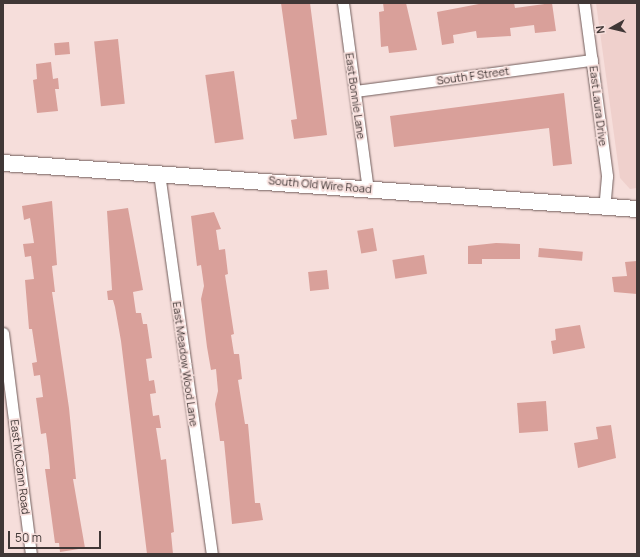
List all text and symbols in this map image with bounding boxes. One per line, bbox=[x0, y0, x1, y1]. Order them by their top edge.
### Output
north arrow bbox=[592, 8, 632, 48]
text: N bbox=[592, 25, 608, 35]
street label: East Bonnie Lane bbox=[342, 52, 368, 140]
street label: South F Street bbox=[436, 64, 510, 88]
street label: East Laura Drive bbox=[587, 65, 609, 147]
street label: South Old Wire Road bbox=[268, 174, 372, 196]
street label: East Meadow Wood Lane bbox=[170, 301, 200, 427]
street label: East McCann Road bbox=[8, 419, 32, 515]
scale bar bbox=[10, 523, 103, 549]
text: 50 m bbox=[15, 529, 42, 546]

